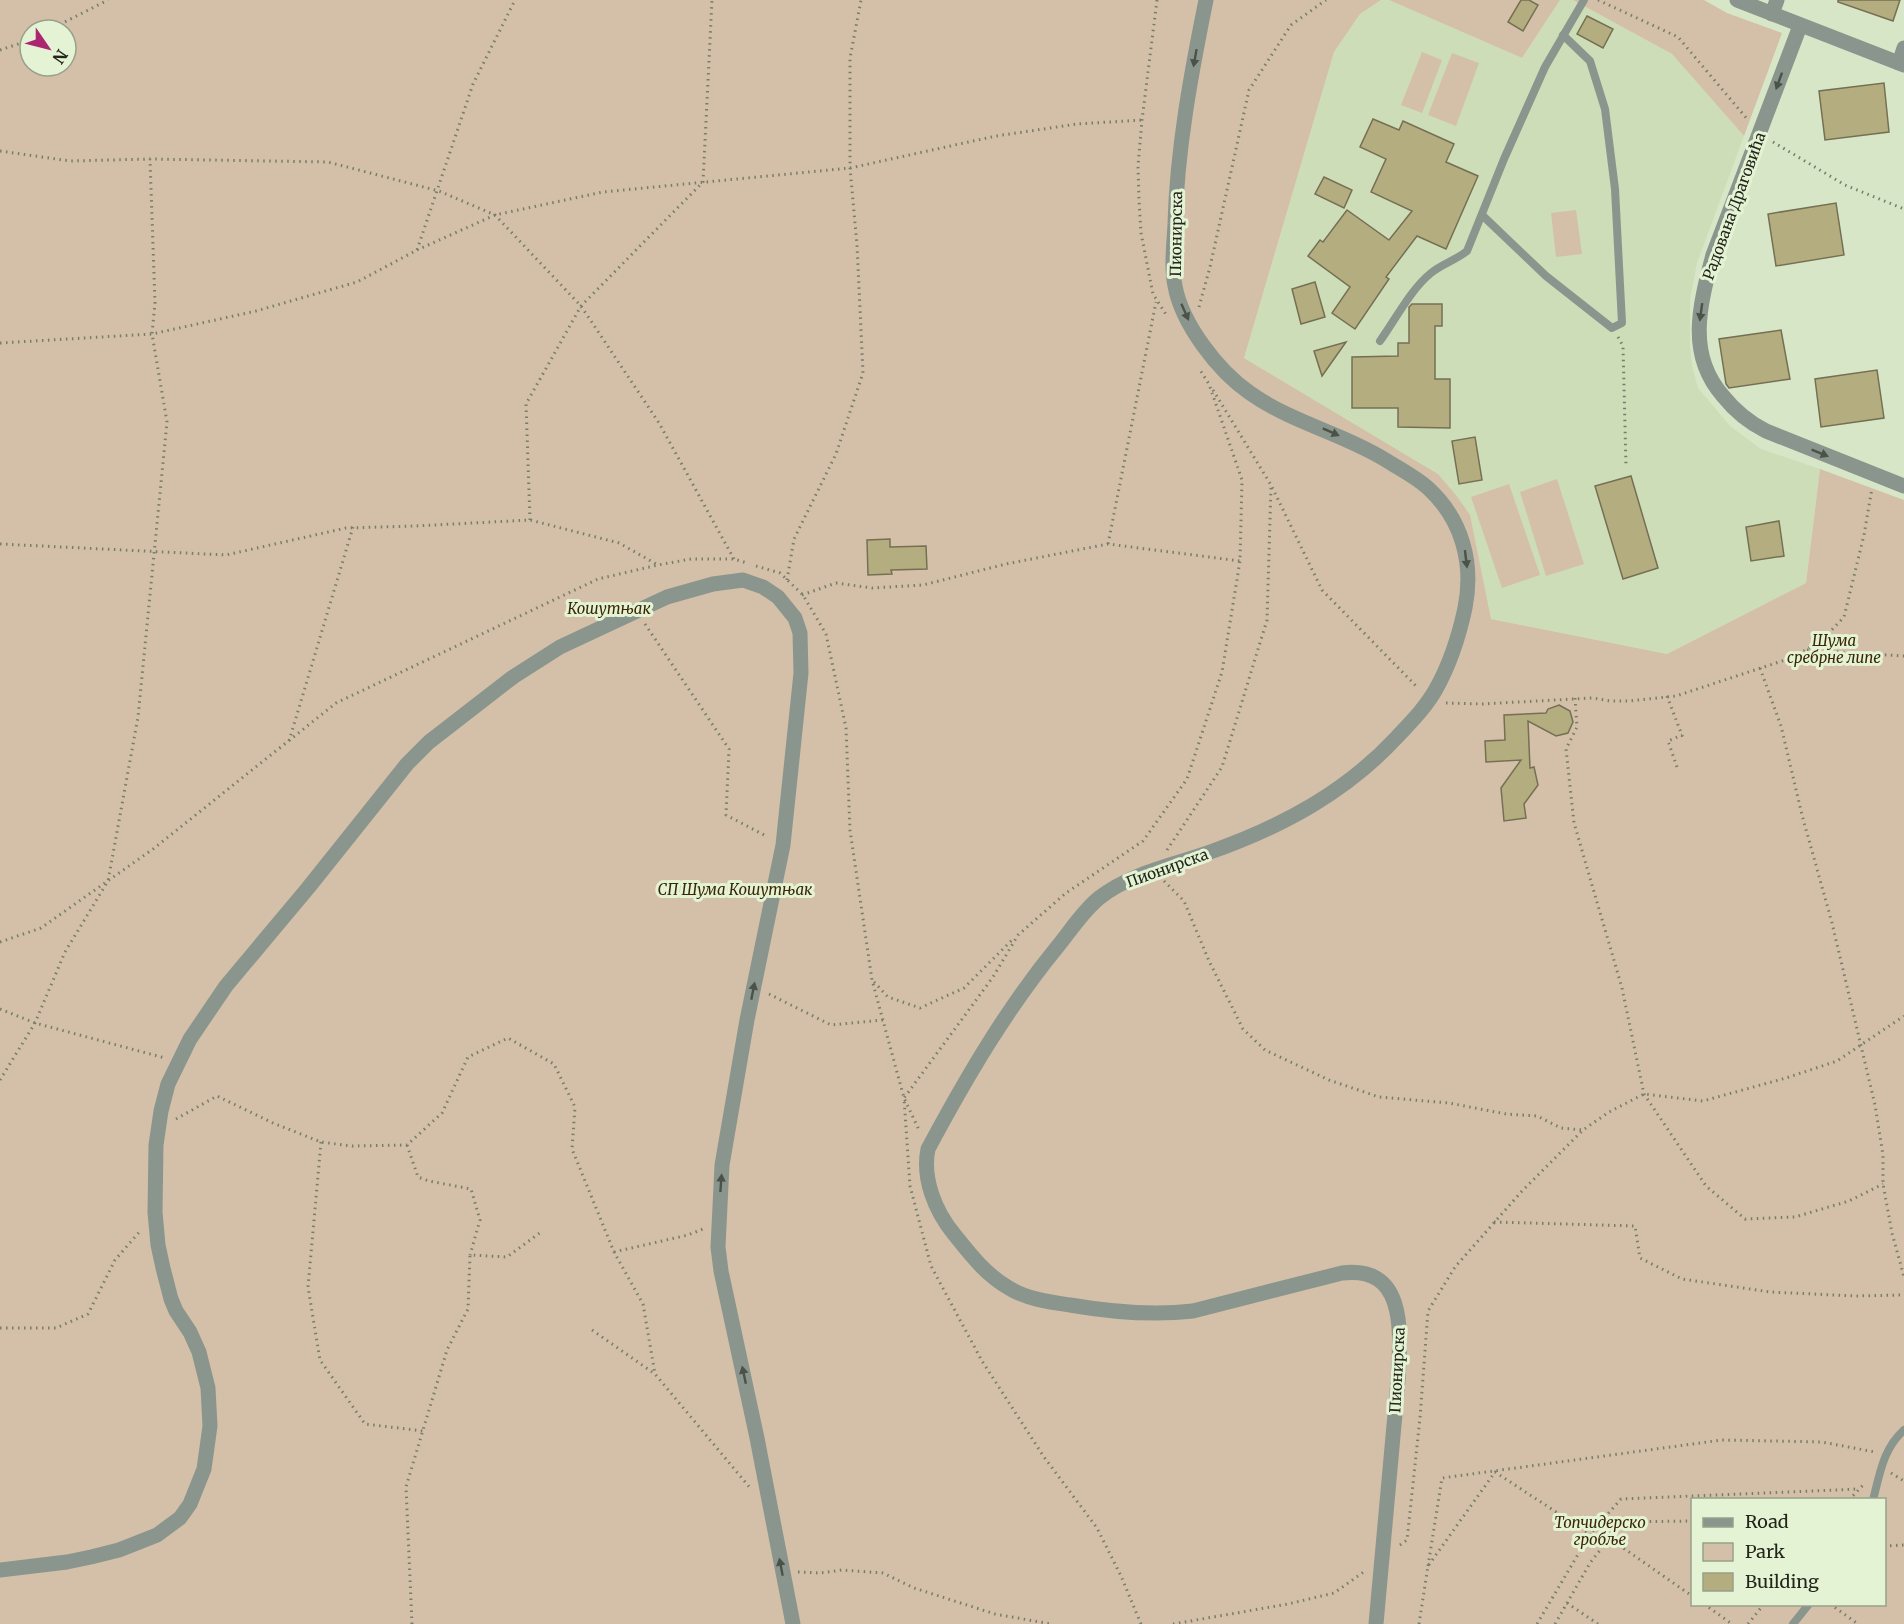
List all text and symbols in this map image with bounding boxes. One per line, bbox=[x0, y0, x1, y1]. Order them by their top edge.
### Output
north arrow bbox=[18, 18, 78, 78]
text: N bbox=[48, 46, 72, 68]
one-way arrow bbox=[1190, 48, 1199, 67]
one-way arrow bbox=[1774, 72, 1784, 90]
street label: Радована Драговића bbox=[1698, 130, 1770, 282]
street label: Пионирска bbox=[1166, 191, 1186, 277]
one-way arrow bbox=[1180, 303, 1190, 321]
one-way arrow bbox=[1697, 303, 1706, 322]
one-way arrow bbox=[1322, 428, 1339, 437]
one-way arrow bbox=[1811, 449, 1829, 458]
one-way arrow bbox=[1462, 549, 1471, 568]
park label: Кошутњак bbox=[567, 599, 651, 618]
park label: Шума сребрне липе bbox=[1787, 631, 1881, 667]
street label: Пионирска bbox=[1123, 844, 1211, 892]
park label: СП Шума Кошутњак bbox=[658, 880, 813, 899]
one-way arrow bbox=[749, 981, 758, 1000]
one-way arrow bbox=[716, 1174, 726, 1193]
street label: Пионирска bbox=[1385, 1327, 1409, 1413]
one-way arrow bbox=[738, 1366, 748, 1385]
legend bbox=[1691, 1498, 1886, 1606]
text: Road bbox=[1745, 1510, 1789, 1533]
park label: Топчидерско гробље bbox=[1554, 1513, 1646, 1549]
text: Park bbox=[1745, 1540, 1786, 1563]
one-way arrow bbox=[776, 1557, 785, 1576]
text: Building bbox=[1745, 1570, 1819, 1593]

